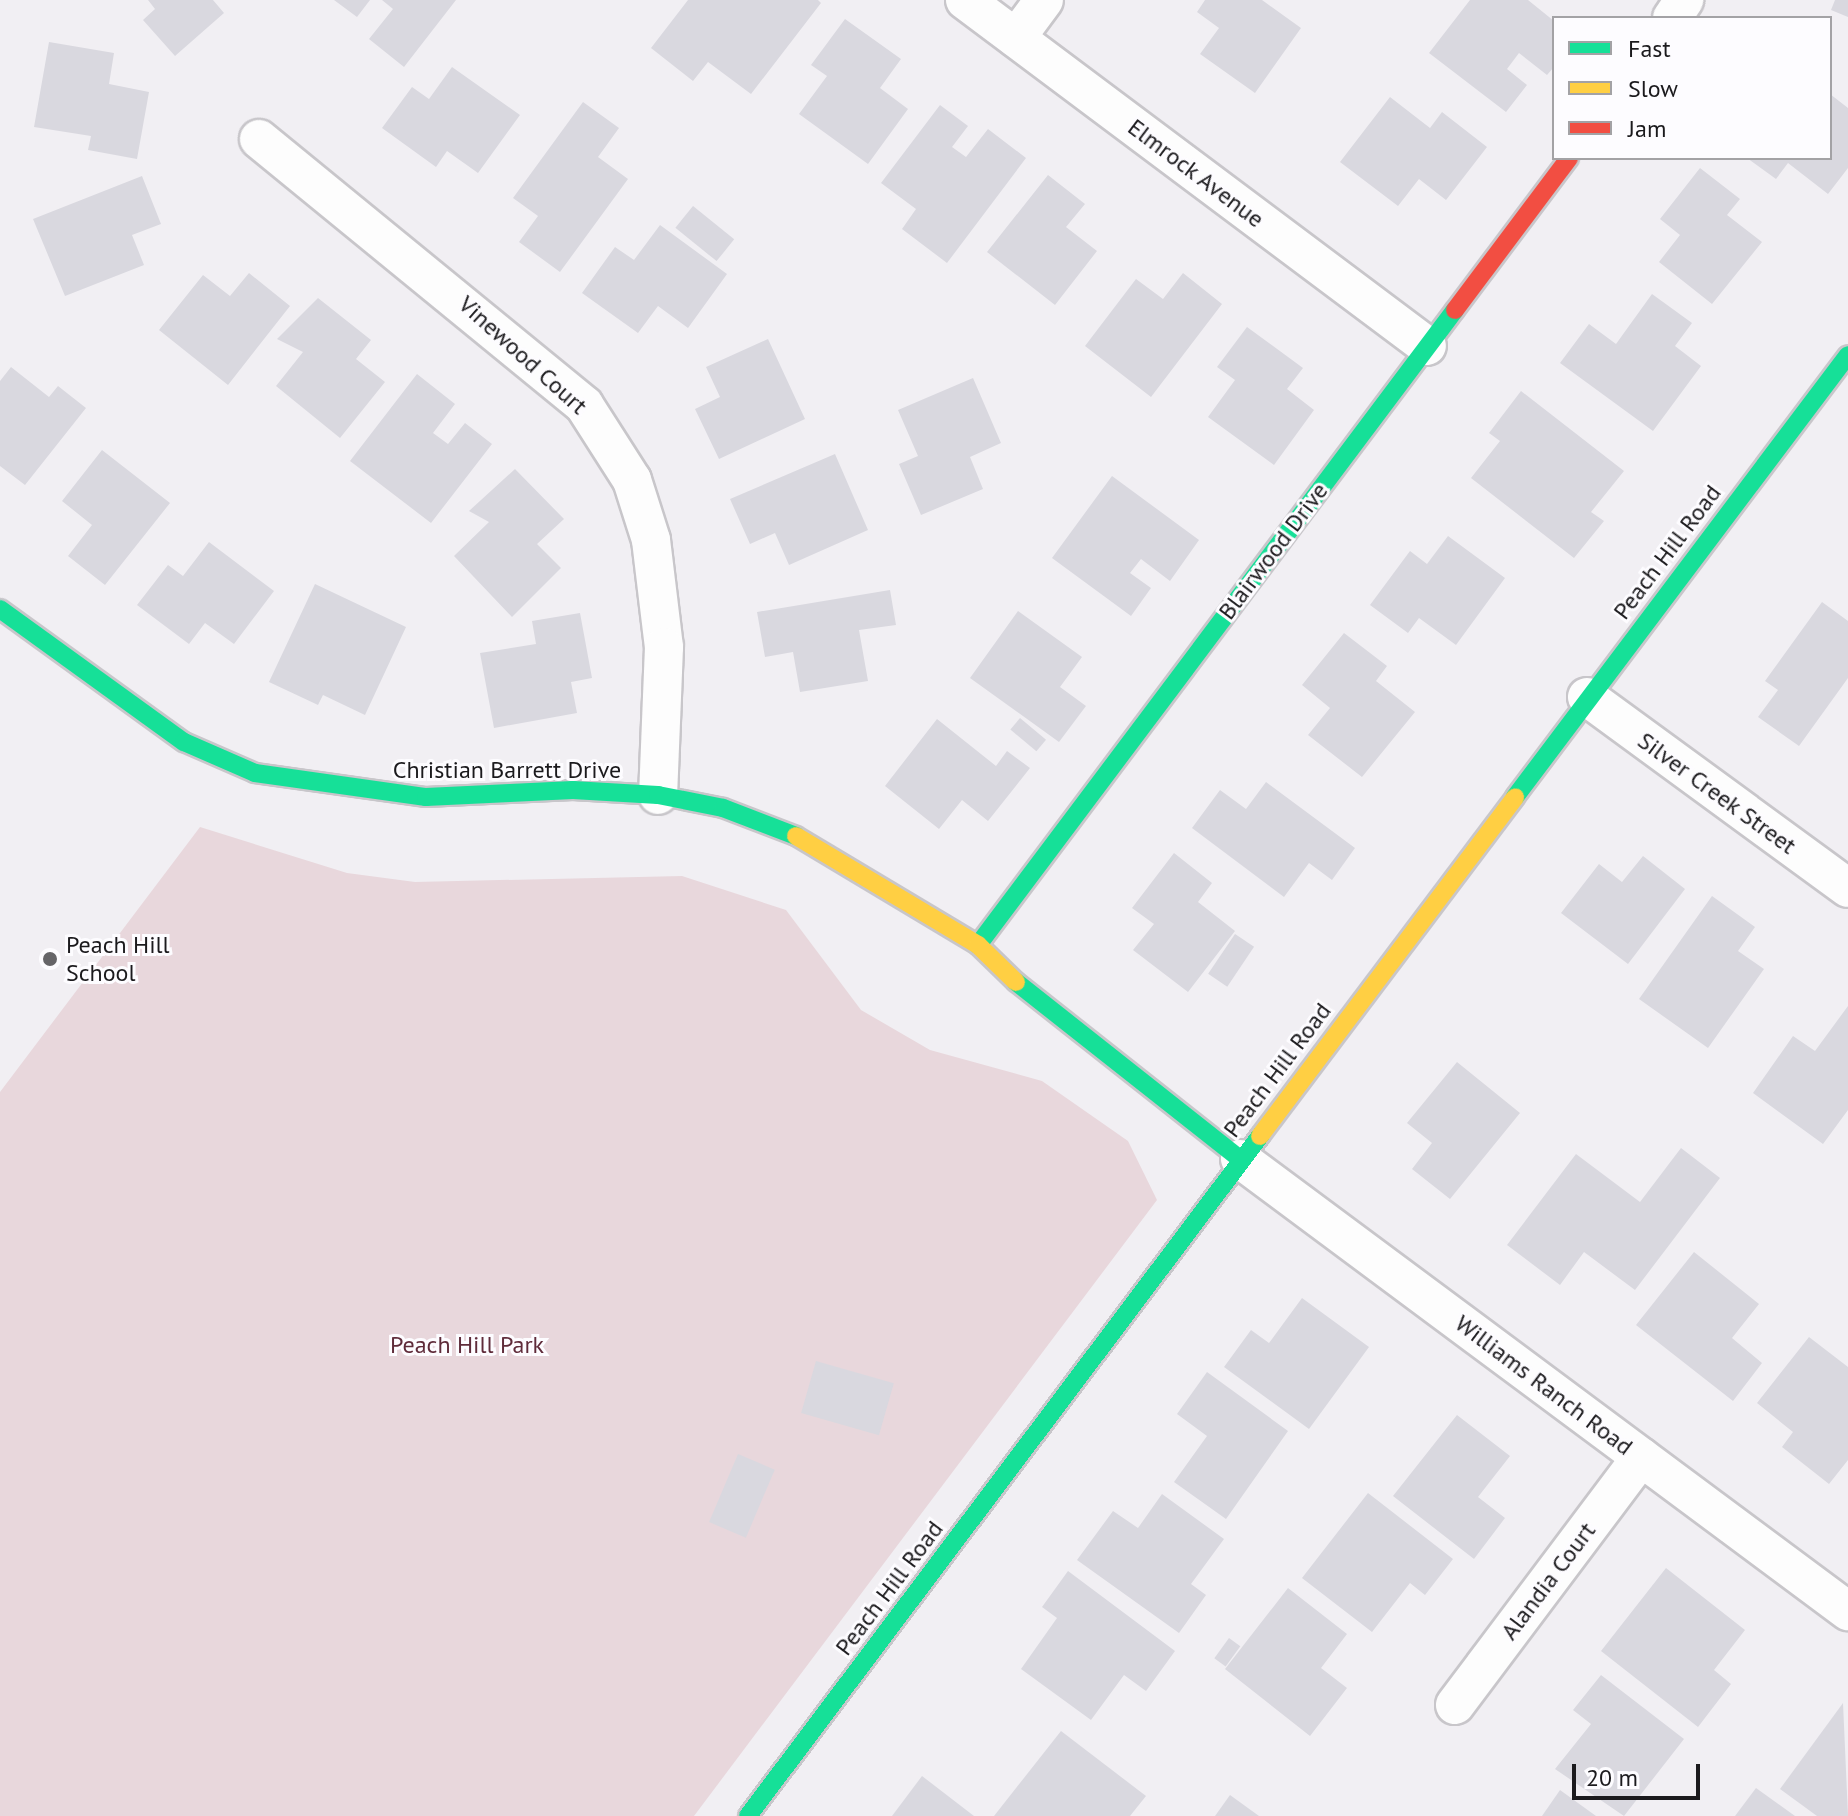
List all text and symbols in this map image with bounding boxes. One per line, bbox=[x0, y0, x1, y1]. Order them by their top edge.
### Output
legend bbox=[1552, 16, 1832, 160]
text: Fast bbox=[1628, 33, 1671, 64]
text: Slow bbox=[1628, 73, 1678, 104]
street label: Elmrock Avenue bbox=[1122, 112, 1270, 234]
text: Jam bbox=[1628, 113, 1666, 144]
street label: Vinewood Court bbox=[453, 290, 593, 420]
street label: Blairwood Drive bbox=[1212, 477, 1334, 625]
street label: Peach Hill Road bbox=[1607, 479, 1727, 625]
street label: Silver Creek Street bbox=[1632, 726, 1802, 860]
street label: Christian Barrett Drive bbox=[393, 756, 621, 784]
place label: Peach Hill School bbox=[66, 931, 170, 987]
marker: Peach Hill School bbox=[41, 950, 59, 968]
street label: Peach Hill Road bbox=[1217, 997, 1337, 1143]
street label: Williams Ranch Road bbox=[1450, 1309, 1638, 1461]
park label: Peach Hill Park bbox=[390, 1331, 544, 1359]
street label: Peach Hill Road bbox=[829, 1515, 949, 1661]
street label: Alandia Court bbox=[1495, 1517, 1601, 1645]
scale bar bbox=[1576, 1748, 1704, 1798]
text: 20 m bbox=[1586, 1762, 1638, 1793]

